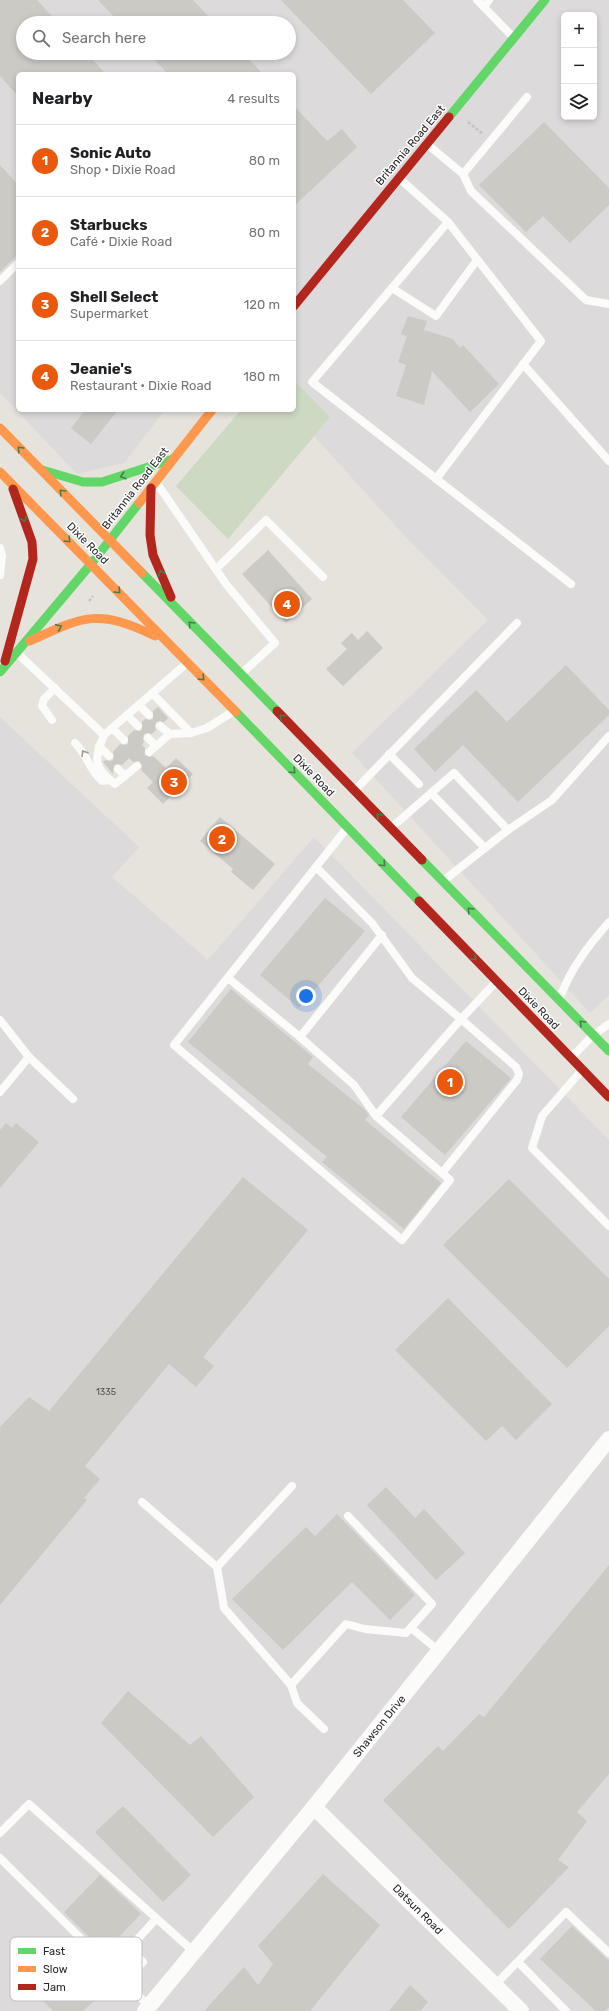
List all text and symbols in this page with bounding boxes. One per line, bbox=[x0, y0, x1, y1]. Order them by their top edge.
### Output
map controls bbox=[561, 12, 597, 120]
button: + bbox=[561, 12, 597, 48]
search box bbox=[16, 16, 296, 60]
icon: search bbox=[30, 27, 52, 49]
text: Search here bbox=[62, 29, 146, 47]
button: − bbox=[561, 48, 597, 84]
button: layers bbox=[561, 84, 597, 120]
text: Nearby bbox=[32, 88, 93, 108]
text: 4 results bbox=[227, 91, 280, 106]
street label: Britannia Road East bbox=[373, 102, 448, 188]
text: Sonic Auto bbox=[70, 144, 151, 162]
text: 1 bbox=[42, 153, 48, 168]
text: 80 m bbox=[249, 153, 280, 168]
text: Shop · Dixie Road bbox=[70, 162, 175, 177]
text: Starbucks bbox=[70, 216, 147, 234]
text: 2 bbox=[41, 225, 49, 240]
text: 80 m bbox=[249, 225, 280, 240]
text: Café · Dixie Road bbox=[70, 234, 172, 249]
text: Shell Select bbox=[70, 288, 158, 306]
text: 3 bbox=[41, 297, 49, 312]
text: 120 m bbox=[244, 297, 280, 312]
text: Supermarket bbox=[70, 306, 148, 321]
text: Jeanie's bbox=[70, 360, 132, 378]
text: 4 bbox=[41, 369, 49, 384]
text: 180 m bbox=[243, 369, 280, 384]
text: Restaurant · Dixie Road bbox=[70, 378, 212, 393]
street label: Britannia Road East bbox=[99, 444, 172, 532]
one-way arrow bbox=[17, 446, 25, 454]
one-way arrow bbox=[120, 471, 127, 480]
one-way arrow bbox=[59, 489, 67, 497]
one-way arrow bbox=[19, 515, 28, 522]
street label: Dixie Road bbox=[64, 520, 111, 567]
one-way arrow bbox=[63, 535, 71, 543]
one-way arrow bbox=[158, 570, 166, 578]
one-way arrow bbox=[114, 586, 121, 594]
pin: 4 bbox=[274, 589, 300, 619]
one-way arrow bbox=[189, 621, 196, 629]
one-way arrow bbox=[55, 624, 62, 632]
one-way arrow bbox=[197, 673, 205, 681]
one-way arrow bbox=[280, 714, 287, 722]
one-way arrow bbox=[81, 751, 88, 758]
street label: Dixie Road bbox=[290, 751, 337, 799]
one-way arrow bbox=[288, 766, 296, 774]
pin: 3 bbox=[161, 767, 187, 797]
one-way arrow bbox=[377, 813, 384, 821]
pin: 2 bbox=[209, 824, 235, 854]
one-way arrow bbox=[378, 859, 386, 867]
one-way arrow bbox=[467, 907, 475, 915]
one-way arrow bbox=[469, 953, 477, 961]
street label: Dixie Road bbox=[515, 984, 562, 1032]
your location bbox=[296, 986, 316, 1006]
one-way arrow bbox=[579, 1020, 587, 1028]
pin: 1 bbox=[437, 1067, 463, 1097]
house number: 1335 bbox=[96, 1387, 116, 1397]
street label: Shawson Drive bbox=[350, 1693, 408, 1760]
street label: Datsun Road bbox=[390, 1882, 445, 1937]
legend bbox=[10, 1937, 142, 2001]
text: Fast bbox=[43, 1945, 66, 1958]
text: Slow bbox=[43, 1963, 68, 1976]
text: Jam bbox=[43, 1981, 66, 1994]

